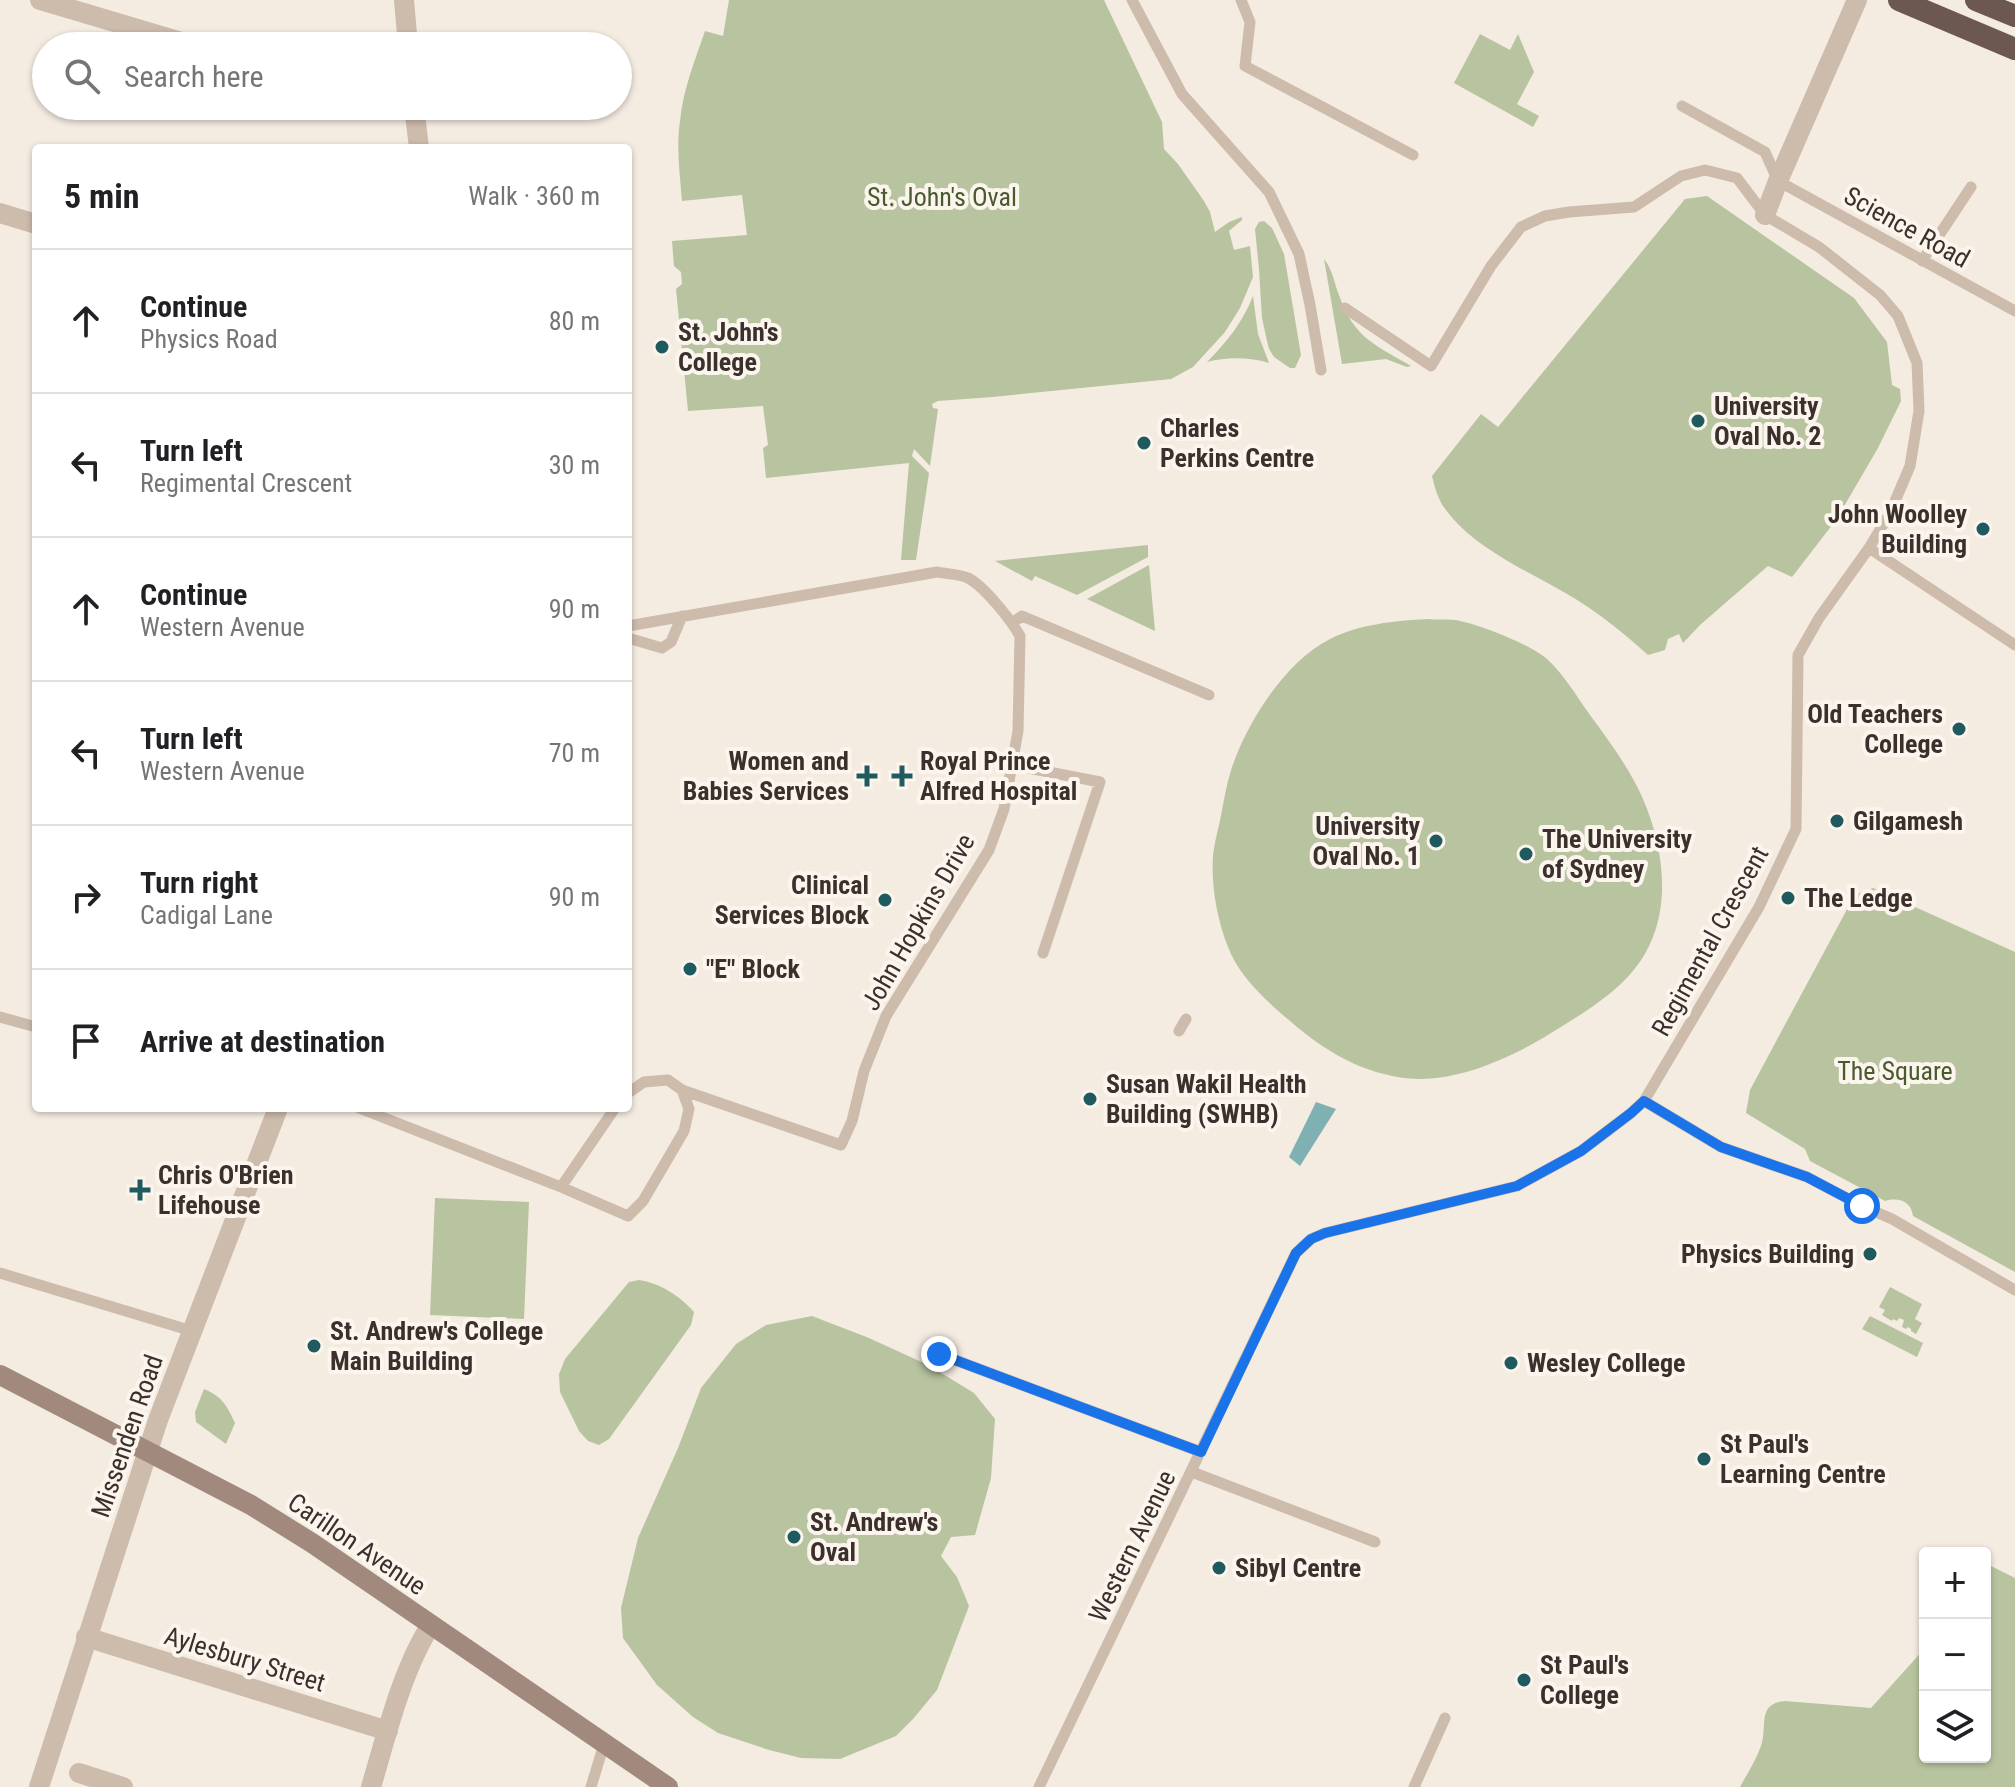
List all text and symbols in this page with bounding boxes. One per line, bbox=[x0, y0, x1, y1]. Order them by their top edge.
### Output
search box bbox=[32, 32, 632, 120]
icon: search bbox=[60, 54, 104, 98]
text: Search here bbox=[124, 59, 264, 94]
text: 5 min bbox=[64, 176, 140, 216]
street label: Science Road bbox=[1839, 180, 1975, 274]
text: Walk · 360 m bbox=[468, 181, 600, 211]
park label: St. John's Oval bbox=[867, 182, 1017, 212]
text: Continue bbox=[140, 289, 247, 324]
icon: ahead bbox=[64, 299, 108, 343]
text: 80 m bbox=[549, 306, 600, 336]
place label: St. John's College bbox=[678, 317, 779, 377]
text: Physics Road bbox=[140, 324, 278, 354]
marker: St. John's College bbox=[653, 338, 671, 356]
place label: University Oval No. 2 bbox=[1714, 391, 1822, 451]
marker: University Oval No. 2 bbox=[1689, 412, 1707, 430]
place label: Charles Perkins Centre bbox=[1160, 413, 1314, 473]
text: Turn left bbox=[140, 433, 243, 468]
marker: Charles Perkins Centre bbox=[1135, 434, 1153, 452]
icon: left bbox=[64, 443, 108, 487]
text: 30 m bbox=[549, 450, 600, 480]
text: Regimental Crescent bbox=[140, 468, 352, 498]
place label: John Woolley Building bbox=[1828, 499, 1967, 559]
marker: John Woolley Building bbox=[1974, 520, 1992, 538]
text: Continue bbox=[140, 577, 247, 612]
icon: ahead bbox=[64, 587, 108, 631]
text: 90 m bbox=[549, 594, 600, 624]
text: Western Avenue bbox=[140, 612, 305, 642]
place label: Old Teachers College bbox=[1807, 699, 1943, 759]
marker: Old Teachers College bbox=[1950, 720, 1968, 738]
text: Turn left bbox=[140, 721, 243, 756]
icon: left bbox=[64, 731, 108, 775]
text: 70 m bbox=[549, 738, 600, 768]
place label: Women and Babies Services bbox=[683, 746, 849, 806]
place label: Royal Prince Alfred Hospital bbox=[920, 746, 1077, 806]
text: Western Avenue bbox=[140, 756, 305, 786]
marker: Women and Babies Services bbox=[856, 765, 878, 787]
marker: Royal Prince Alfred Hospital bbox=[891, 765, 913, 787]
place label: Gilgamesh bbox=[1853, 806, 1963, 836]
place label: University Oval No. 1 bbox=[1312, 811, 1420, 871]
marker: Gilgamesh bbox=[1828, 812, 1846, 830]
place label: The University of Sydney bbox=[1542, 824, 1692, 884]
street label: John Hopkins Drive bbox=[855, 828, 981, 1016]
marker: University Oval No. 1 bbox=[1427, 832, 1445, 850]
street label: Regimental Crescent bbox=[1645, 841, 1775, 1041]
marker: The University of Sydney bbox=[1517, 845, 1535, 863]
text: Turn right bbox=[140, 865, 258, 900]
place label: Clinical Services Block bbox=[715, 870, 870, 930]
icon: right bbox=[64, 875, 108, 919]
text: 90 m bbox=[549, 882, 600, 912]
place label: The Ledge bbox=[1804, 883, 1913, 913]
marker: The Ledge bbox=[1779, 889, 1797, 907]
marker: Clinical Services Block bbox=[876, 891, 894, 909]
text: Cadigal Lane bbox=[140, 900, 273, 930]
place label: "E" Block bbox=[706, 954, 800, 984]
marker: "E" Block bbox=[681, 960, 699, 978]
icon: arrive bbox=[64, 1019, 108, 1063]
text: Arrive at destination bbox=[140, 1024, 385, 1059]
park label: The Square bbox=[1837, 1056, 1953, 1086]
place label: Susan Wakil Health Building (SWHB) bbox=[1106, 1069, 1306, 1129]
marker: Susan Wakil Health Building (SWHB) bbox=[1081, 1090, 1099, 1108]
place label: Chris O'Brien Lifehouse bbox=[158, 1160, 293, 1220]
marker: Chris O'Brien Lifehouse bbox=[129, 1179, 151, 1201]
route start bbox=[1844, 1188, 1880, 1224]
place label: Physics Building bbox=[1681, 1239, 1854, 1269]
marker: Physics Building bbox=[1861, 1245, 1879, 1263]
place label: St. Andrew's College Main Building bbox=[330, 1316, 543, 1376]
route end bbox=[921, 1336, 957, 1372]
marker: St. Andrew's College Main Building bbox=[305, 1337, 323, 1355]
place label: Wesley College bbox=[1527, 1348, 1686, 1378]
street label: Missenden Road bbox=[85, 1351, 169, 1521]
marker: Wesley College bbox=[1502, 1354, 1520, 1372]
place label: St Paul's Learning Centre bbox=[1720, 1429, 1886, 1489]
marker: St Paul's Learning Centre bbox=[1695, 1450, 1713, 1468]
street label: Western Avenue bbox=[1082, 1465, 1182, 1627]
street label: Carillon Avenue bbox=[283, 1487, 431, 1601]
place label: St. Andrew's Oval bbox=[810, 1507, 938, 1567]
marker: St. Andrew's Oval bbox=[785, 1528, 803, 1546]
map controls bbox=[1919, 1547, 1991, 1763]
button: + bbox=[1919, 1547, 1991, 1619]
place label: Sibyl Centre bbox=[1235, 1553, 1361, 1583]
marker: Sibyl Centre bbox=[1210, 1559, 1228, 1577]
button: − bbox=[1919, 1619, 1991, 1691]
street label: Aylesbury Street bbox=[161, 1620, 329, 1698]
place label: St Paul's College bbox=[1540, 1650, 1629, 1710]
marker: St Paul's College bbox=[1515, 1671, 1533, 1689]
button: layers bbox=[1919, 1691, 1991, 1763]

